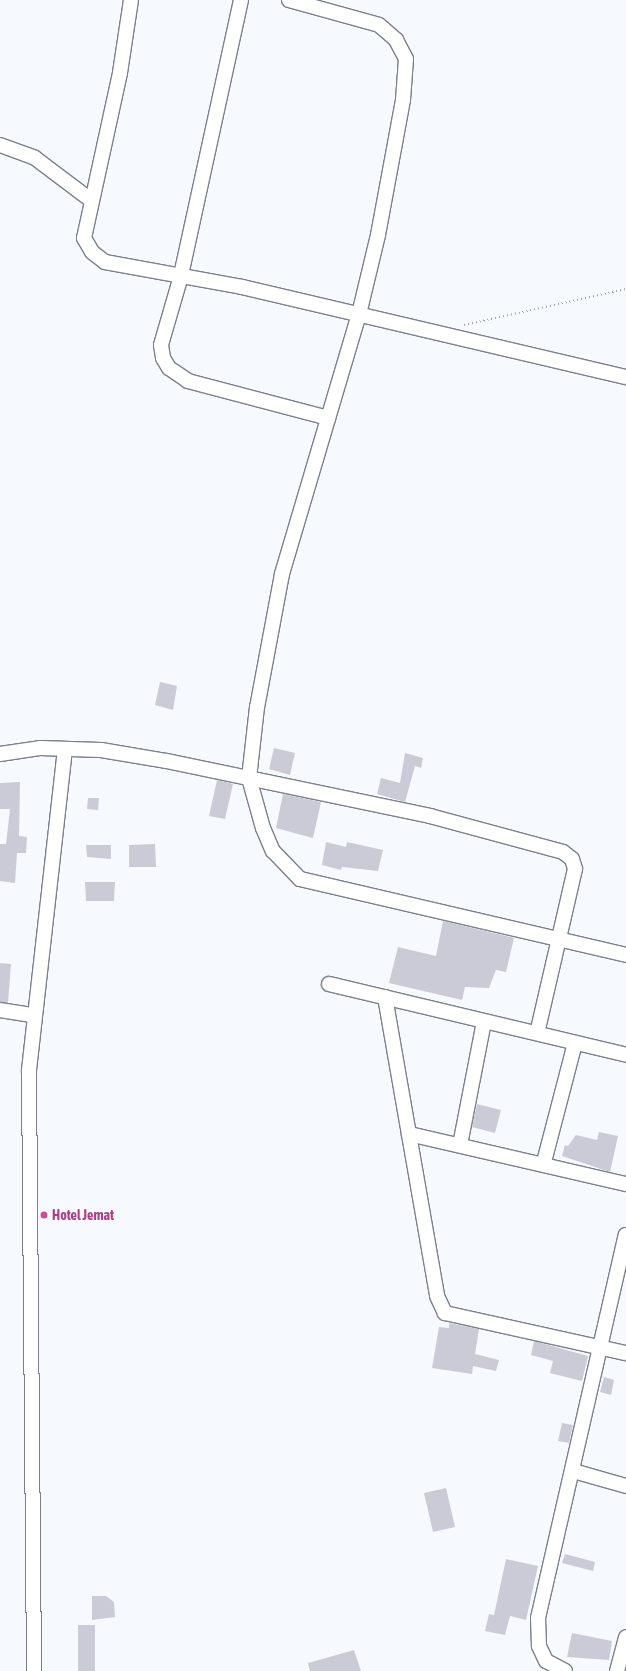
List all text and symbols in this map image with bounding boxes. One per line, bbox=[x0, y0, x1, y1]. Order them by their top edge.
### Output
place label: Hotel Jemat bbox=[52, 1207, 114, 1223]
marker: Hotel Jemat bbox=[39, 1210, 49, 1220]

